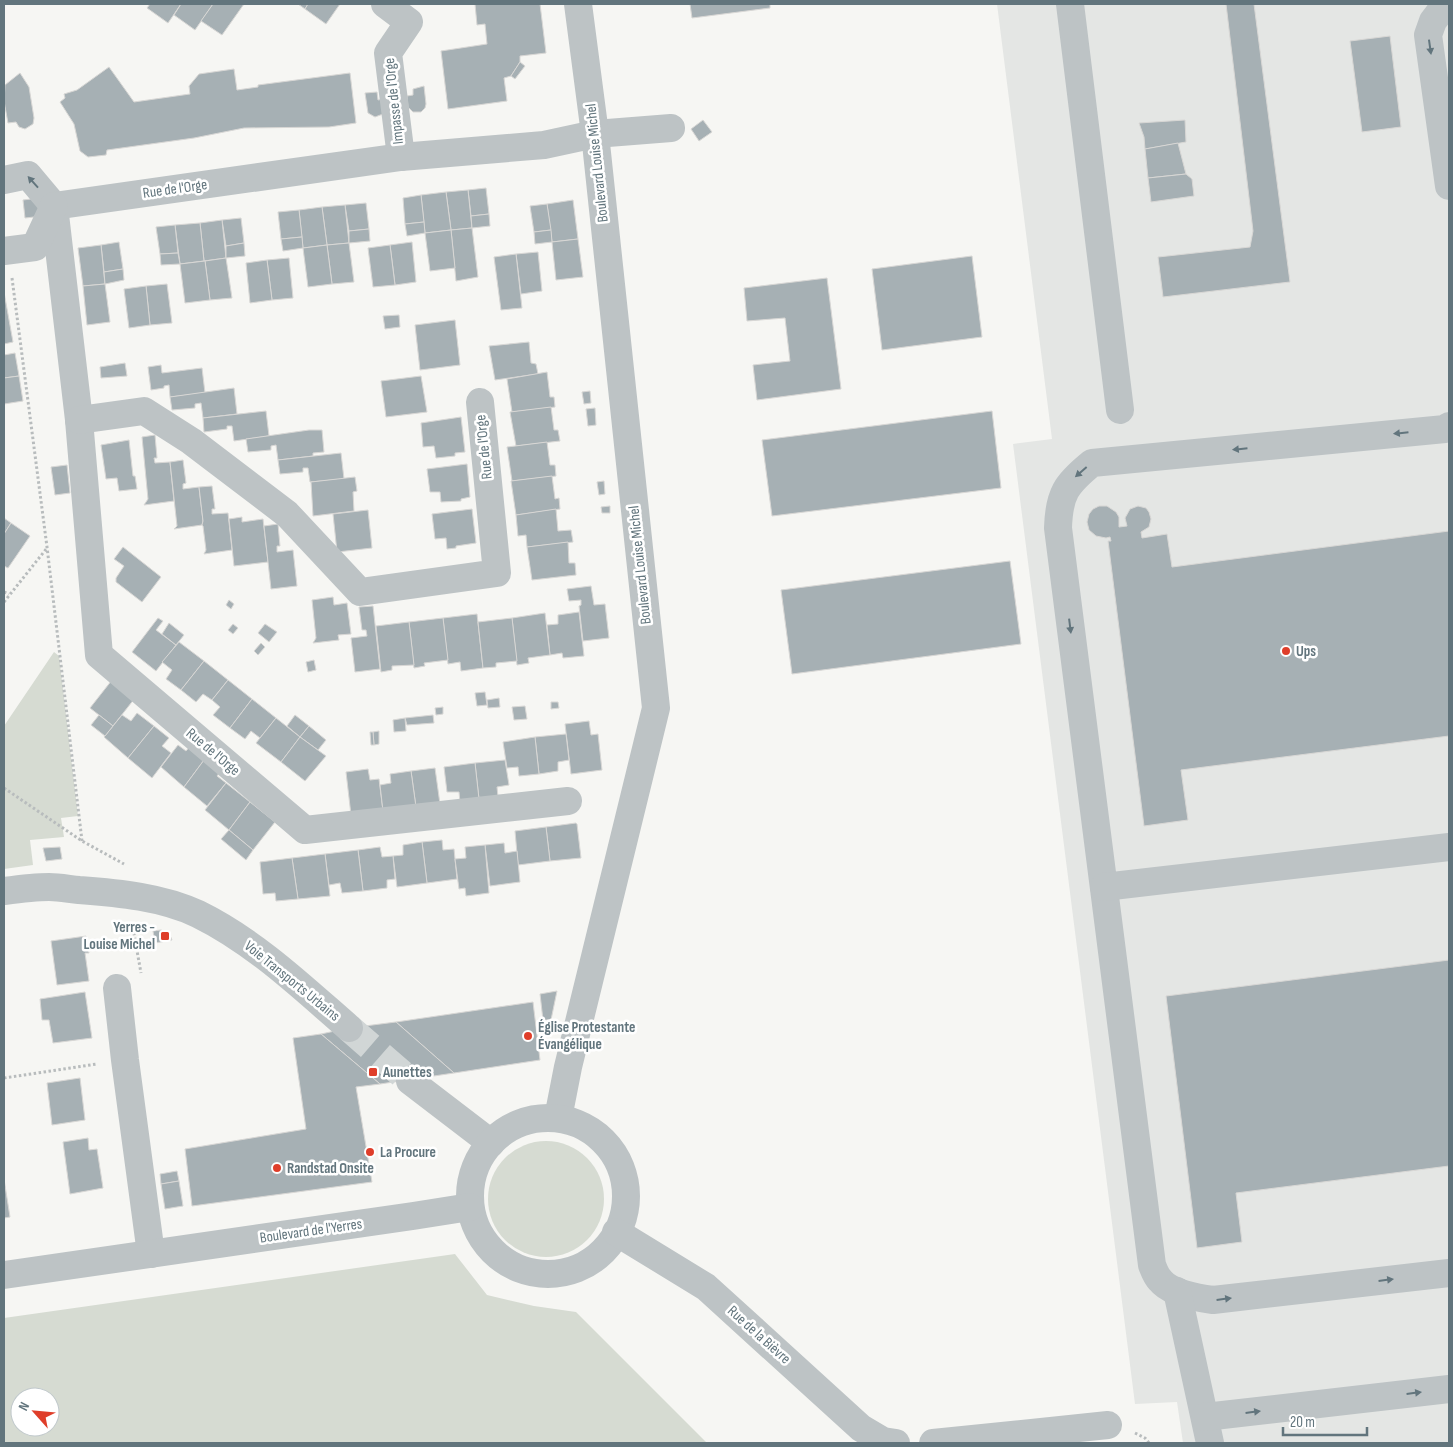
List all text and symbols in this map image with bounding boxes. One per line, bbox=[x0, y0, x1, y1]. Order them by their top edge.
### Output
one-way arrow bbox=[1426, 39, 1434, 55]
street label: Impasse de l'Orge bbox=[380, 57, 408, 145]
street label: Boulevard Louise Michel bbox=[581, 103, 613, 223]
street label: Rue de l'Orge bbox=[142, 175, 208, 203]
one-way arrow bbox=[27, 176, 39, 188]
street label: Rue de l'Orge bbox=[471, 414, 497, 480]
one-way arrow bbox=[1393, 429, 1409, 437]
one-way arrow bbox=[1231, 445, 1247, 453]
one-way arrow bbox=[1076, 466, 1088, 478]
street label: Boulevard Louise Michel bbox=[624, 505, 656, 625]
one-way arrow bbox=[1067, 619, 1075, 635]
place label: Ups bbox=[1296, 642, 1316, 661]
marker: Ups bbox=[1280, 645, 1292, 657]
street label: Rue de l'Orge bbox=[182, 724, 244, 780]
place label: Yerres - Louise Michel bbox=[84, 918, 155, 954]
marker: Yerres - Louise Michel bbox=[159, 930, 171, 942]
street label: Voie Transports Urbains bbox=[240, 937, 344, 1025]
place label: Église Protestante Évangélique bbox=[538, 1018, 636, 1054]
marker: Église Protestante Évangélique bbox=[522, 1030, 534, 1042]
place label: Aunettes bbox=[382, 1063, 432, 1082]
marker: Aunettes bbox=[367, 1066, 379, 1078]
place label: La Procure bbox=[380, 1143, 436, 1162]
marker: La Procure bbox=[364, 1146, 376, 1158]
place label: Randstad Onsite bbox=[287, 1159, 374, 1178]
marker: Randstad Onsite bbox=[271, 1162, 283, 1174]
street label: Boulevard de l'Yerres bbox=[259, 1214, 363, 1248]
one-way arrow bbox=[1378, 1276, 1394, 1284]
one-way arrow bbox=[1216, 1295, 1232, 1303]
street label: Rue de la Bièvre bbox=[723, 1302, 795, 1368]
north arrow bbox=[10, 1387, 60, 1437]
one-way arrow bbox=[1407, 1389, 1423, 1397]
text: N bbox=[15, 1399, 33, 1414]
scale bar bbox=[1283, 1404, 1367, 1436]
one-way arrow bbox=[1245, 1408, 1261, 1416]
text: 20 m bbox=[1290, 1413, 1315, 1432]

